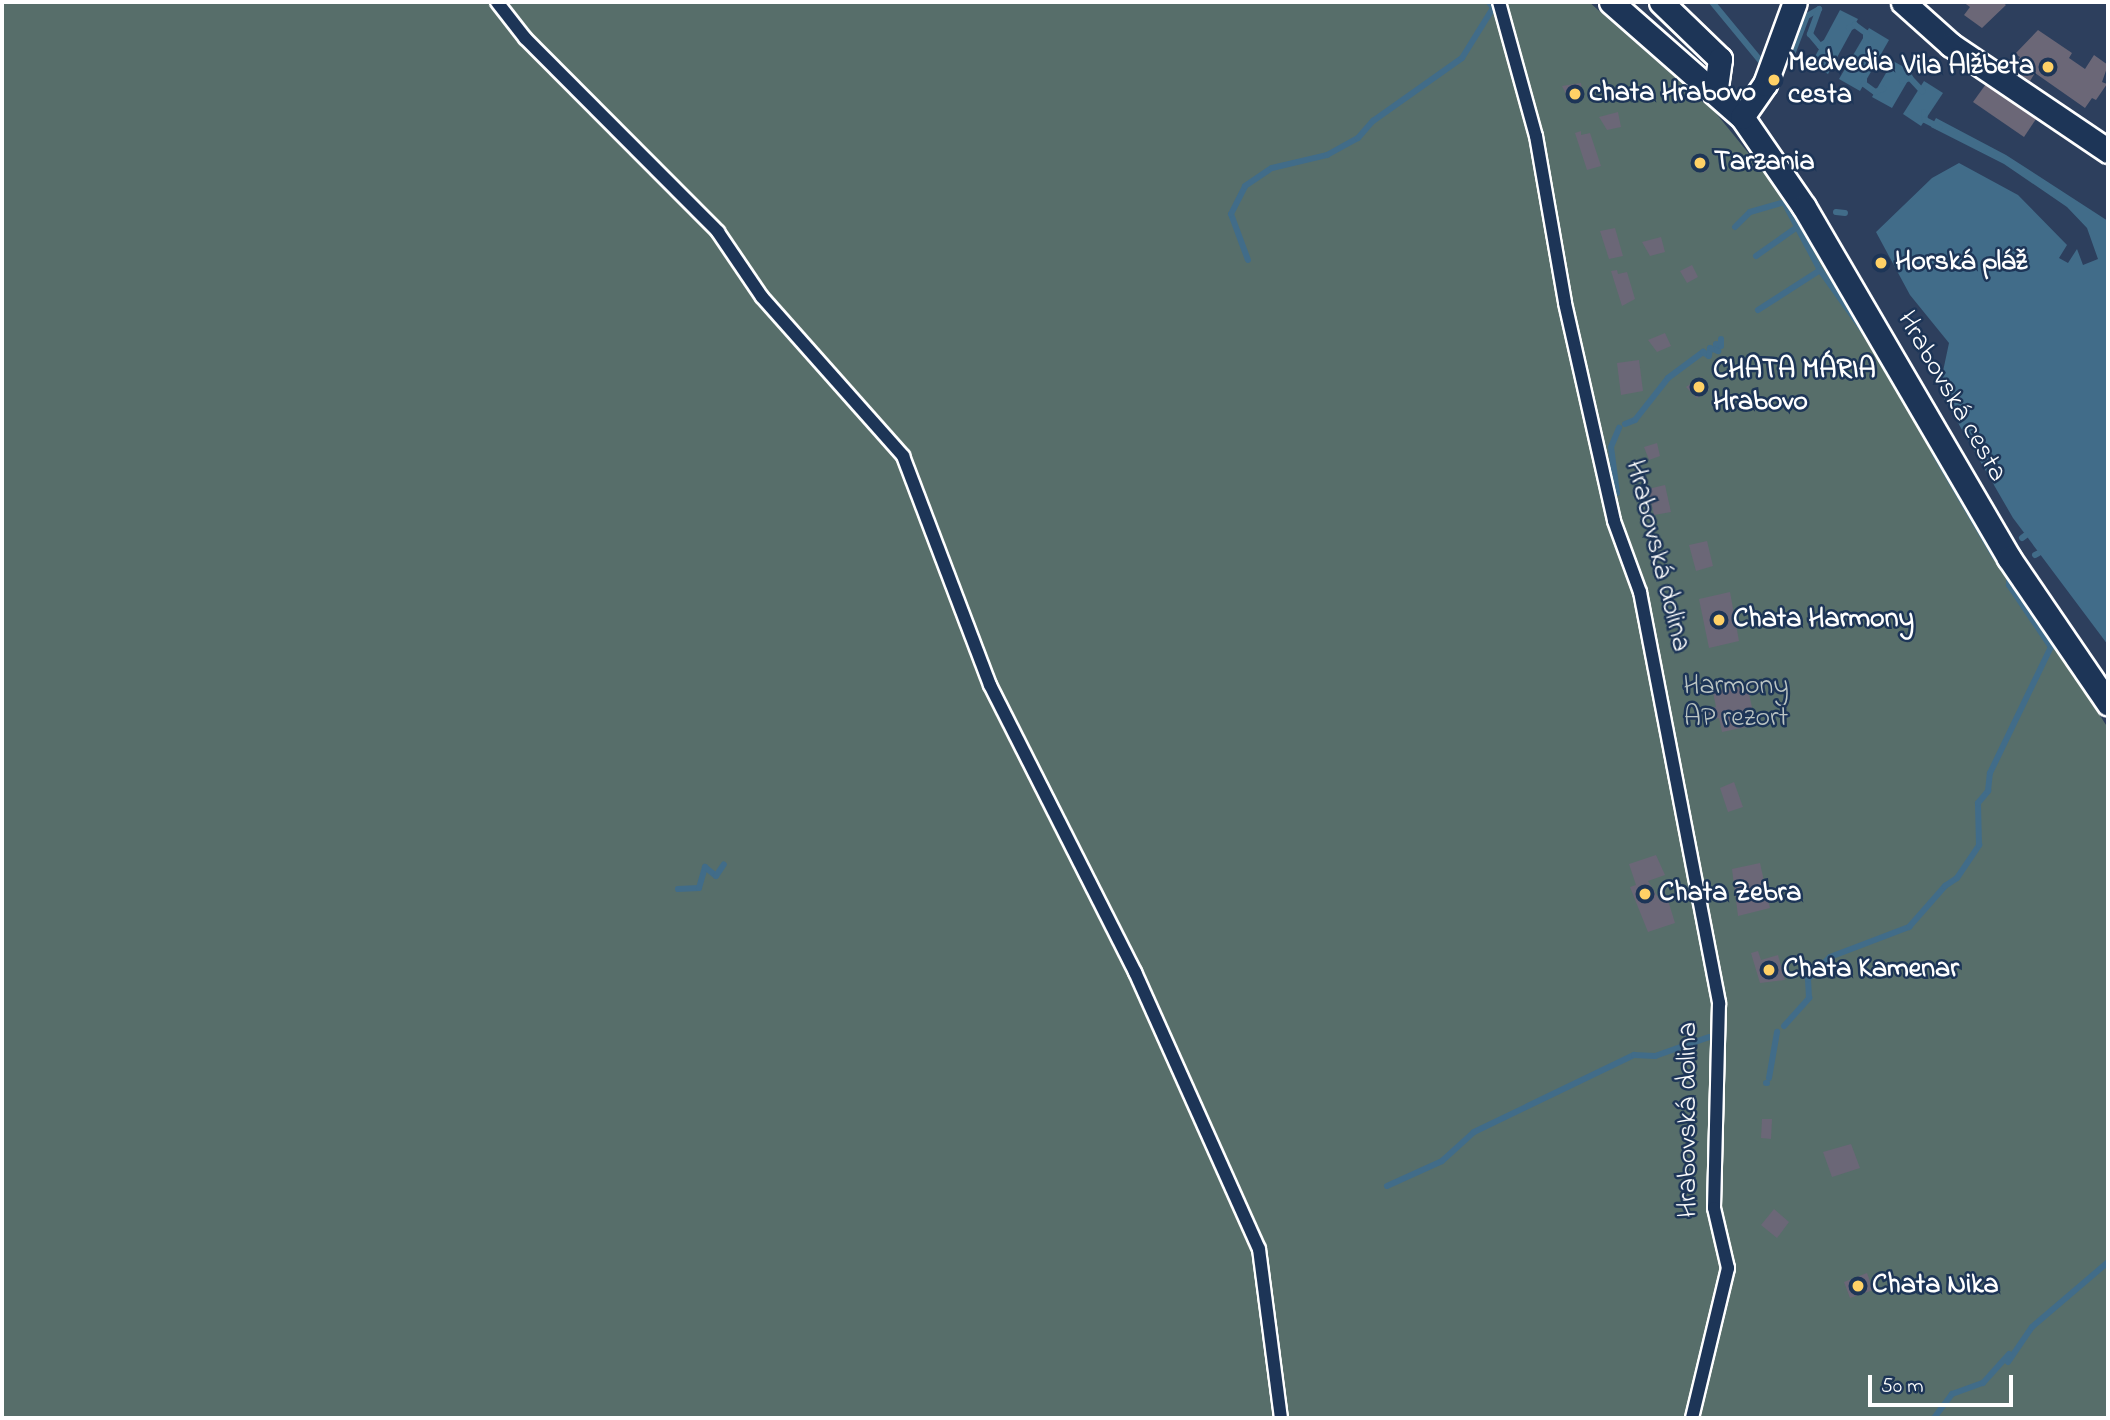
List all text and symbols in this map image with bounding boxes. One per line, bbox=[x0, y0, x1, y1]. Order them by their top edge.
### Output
place label: Medvedia cesta bbox=[1788, 47, 1893, 113]
place label: Vila Alžbeta bbox=[1902, 50, 2034, 84]
marker: Vila Alžbeta bbox=[2040, 59, 2056, 75]
marker: Medvedia cesta bbox=[1766, 72, 1782, 88]
place label: chata Hrabovo bbox=[1589, 77, 1756, 111]
marker: chata Hrabovo bbox=[1567, 86, 1583, 102]
place label: Tarzania bbox=[1714, 146, 1815, 180]
marker: Tarzania bbox=[1692, 155, 1708, 171]
place label: Horská pláž bbox=[1895, 246, 2027, 280]
marker: Horská pláž bbox=[1873, 255, 1889, 271]
street label: Hrabovská cesta bbox=[1889, 306, 2013, 488]
place label: CHATA MÁRIA Hrabovo bbox=[1713, 354, 1876, 420]
marker: CHATA MÁRIA Hrabovo bbox=[1691, 379, 1707, 395]
street label: Hrabovská dolina bbox=[1617, 457, 1697, 655]
place label: Chata Harmony bbox=[1733, 603, 1914, 637]
marker: Chata Harmony bbox=[1711, 612, 1727, 628]
park label: Harmony AP rezort bbox=[1683, 670, 1789, 736]
place label: Chata Zebra bbox=[1659, 877, 1801, 911]
marker: Chata Zebra bbox=[1637, 886, 1653, 902]
place label: Chata Kamenar bbox=[1783, 953, 1959, 987]
marker: Chata Kamenar bbox=[1761, 962, 1777, 978]
street label: Hrabovská dolina bbox=[1672, 1022, 1706, 1218]
place label: Chata Nika bbox=[1872, 1269, 1999, 1303]
marker: Chata Nika bbox=[1850, 1278, 1866, 1294]
scale bar bbox=[1872, 1360, 2017, 1404]
text: 50 m bbox=[1881, 1372, 1924, 1402]

